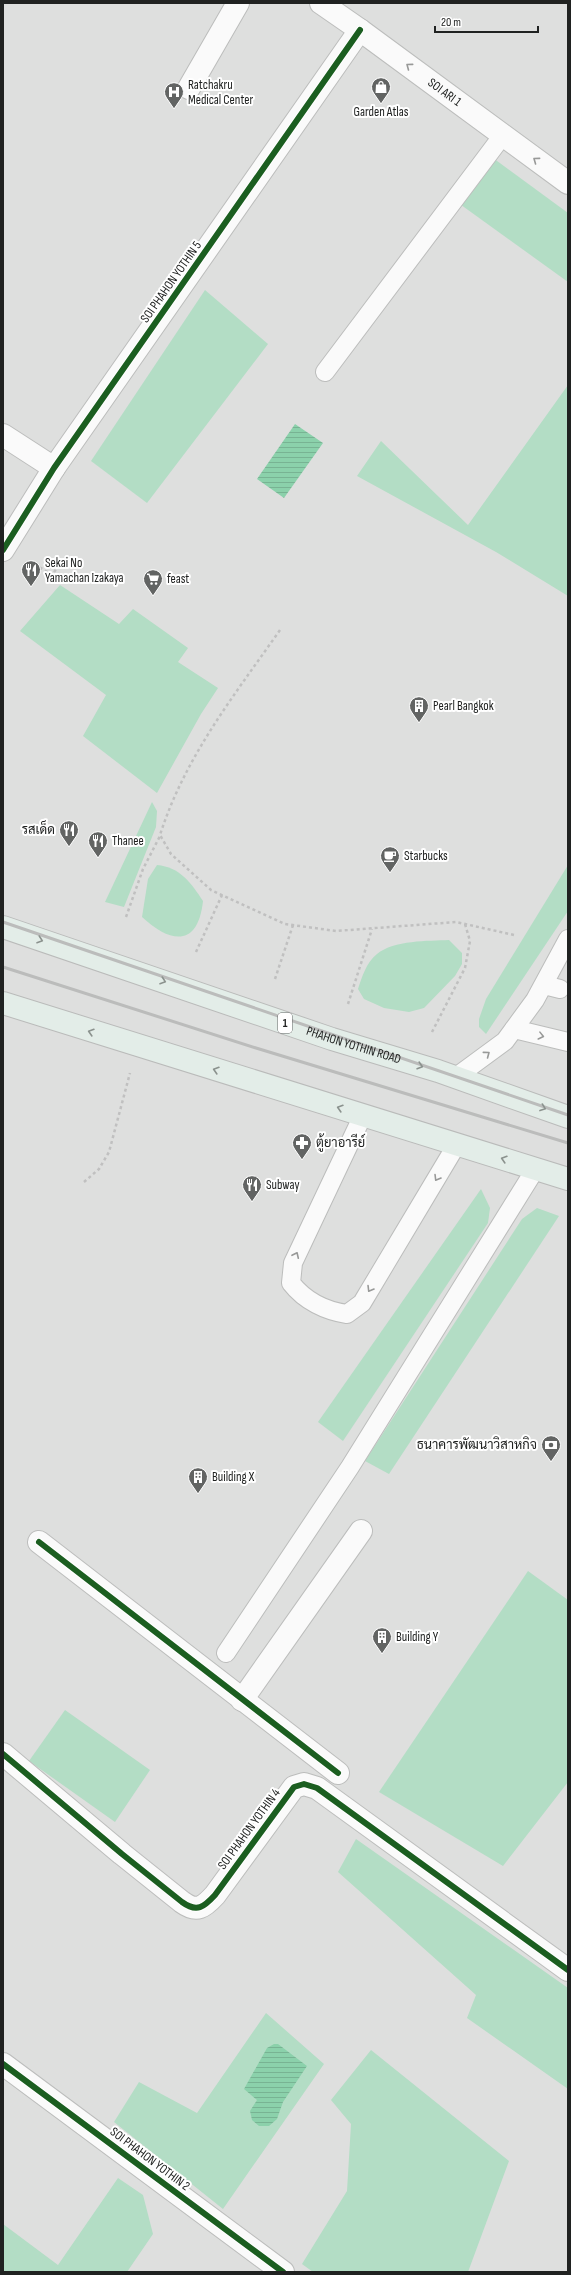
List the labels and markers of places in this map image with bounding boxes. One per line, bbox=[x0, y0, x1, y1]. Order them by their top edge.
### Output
shop icon: Garden Atlas bbox=[370, 76, 392, 104]
place label: Ratchakru Medical Center bbox=[188, 77, 253, 108]
hospital icon: Ratchakru Medical Center bbox=[163, 81, 185, 109]
place label: Garden Atlas bbox=[354, 104, 409, 120]
place label: Sekai No Yamachan Izakaya bbox=[45, 555, 124, 586]
restaurant icon: Sekai No Yamachan Izakaya bbox=[20, 559, 42, 587]
supermarket icon: feast bbox=[142, 568, 164, 596]
place label: feast bbox=[167, 571, 189, 587]
building icon: Pearl Bangkok bbox=[408, 695, 430, 723]
place label: Pearl Bangkok bbox=[433, 698, 494, 714]
restaurant icon: รสเด็ด bbox=[58, 819, 80, 847]
place label: รสเด็ด bbox=[22, 820, 55, 838]
restaurant icon: Thanee bbox=[87, 830, 109, 858]
place label: Thanee bbox=[112, 833, 144, 849]
cafe icon: Starbucks bbox=[379, 845, 401, 873]
place label: Starbucks bbox=[404, 848, 448, 864]
pharmacy icon: ตู้ยาอารีย์ bbox=[291, 1132, 313, 1160]
place label: ตู้ยาอารีย์ bbox=[316, 1133, 365, 1152]
restaurant icon: Subway bbox=[241, 1174, 263, 1202]
place label: Subway bbox=[266, 1177, 299, 1193]
bank icon: ธนาคารพัฒนาวิสาหกิจ bbox=[540, 1434, 562, 1462]
place label: ธนาคารพัฒนาวิสาหกิจ bbox=[417, 1436, 537, 1453]
building icon: Building X bbox=[187, 1466, 209, 1494]
place label: Building X bbox=[212, 1469, 255, 1485]
building icon: Building Y bbox=[371, 1626, 393, 1654]
place label: Building Y bbox=[396, 1629, 439, 1645]

